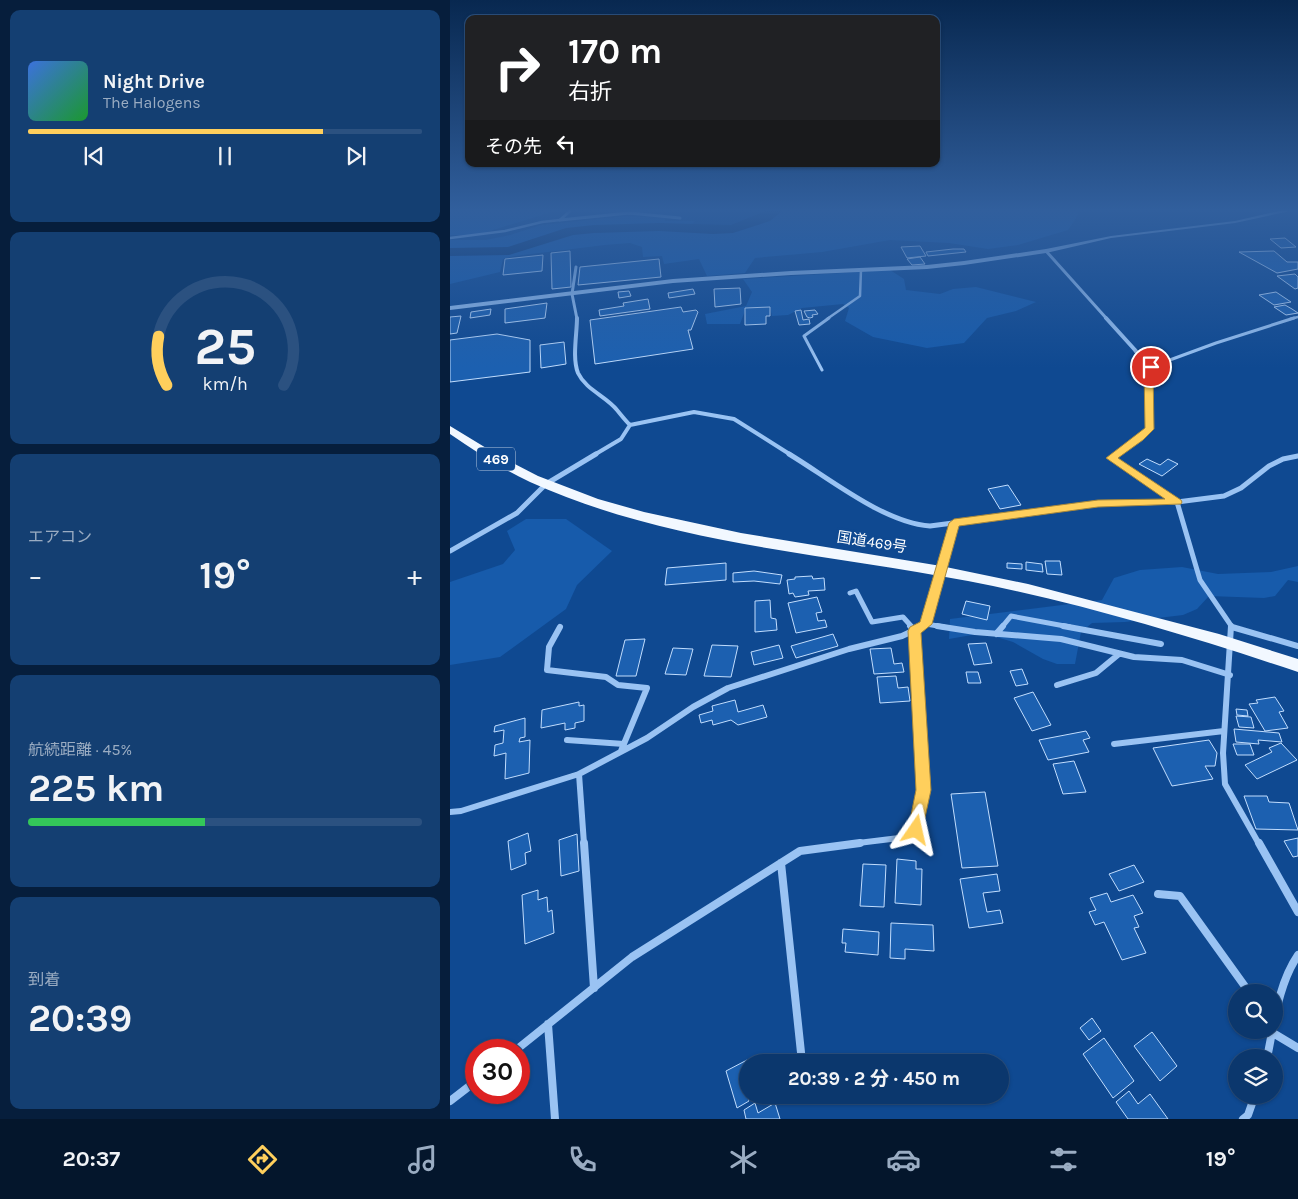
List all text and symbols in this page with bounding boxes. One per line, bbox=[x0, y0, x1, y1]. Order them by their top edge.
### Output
text: 170 m bbox=[568, 31, 662, 72]
icon: right bbox=[485, 35, 550, 100]
text: Night Drive bbox=[103, 71, 205, 93]
text: 右折 bbox=[568, 79, 612, 105]
text: The Halogens bbox=[103, 93, 201, 112]
icon: left bbox=[552, 130, 580, 158]
text: その先 bbox=[485, 136, 542, 158]
icon: previous bbox=[80, 142, 108, 170]
icon: pause bbox=[211, 142, 239, 170]
icon: next bbox=[342, 142, 370, 170]
text: 25 bbox=[194, 316, 256, 377]
pin bbox=[1130, 346, 1172, 388]
icon: arrive bbox=[1137, 353, 1165, 381]
text: km/h bbox=[202, 374, 248, 395]
road number: 469 bbox=[477, 448, 515, 470]
text: エアコン bbox=[28, 527, 92, 546]
street label: 国道469号 bbox=[836, 528, 908, 556]
text: 19° bbox=[199, 553, 251, 598]
text: − bbox=[28, 559, 43, 592]
text: + bbox=[407, 559, 422, 592]
text: 航続距離 · 45% bbox=[28, 740, 132, 759]
text: 225 km bbox=[28, 766, 164, 811]
position arrow bbox=[889, 803, 941, 855]
text: 到着 bbox=[28, 970, 60, 989]
map controls bbox=[1228, 984, 1283, 1104]
button: search bbox=[1228, 984, 1283, 1039]
text: 20:39 bbox=[28, 996, 132, 1041]
speed limit sign: 30 bbox=[465, 1039, 530, 1104]
button: layers bbox=[1228, 1049, 1283, 1104]
text: 20:39 · 2 分 · 450 m bbox=[788, 1068, 960, 1090]
icon: directions bbox=[245, 1142, 280, 1177]
icon: music bbox=[405, 1142, 440, 1177]
icon: phone bbox=[565, 1142, 600, 1177]
icon: climate bbox=[726, 1142, 761, 1177]
icon: car bbox=[886, 1142, 921, 1177]
icon: filters bbox=[1046, 1142, 1081, 1177]
text: 20:37 bbox=[63, 1146, 120, 1172]
text: 19° bbox=[1206, 1146, 1235, 1172]

